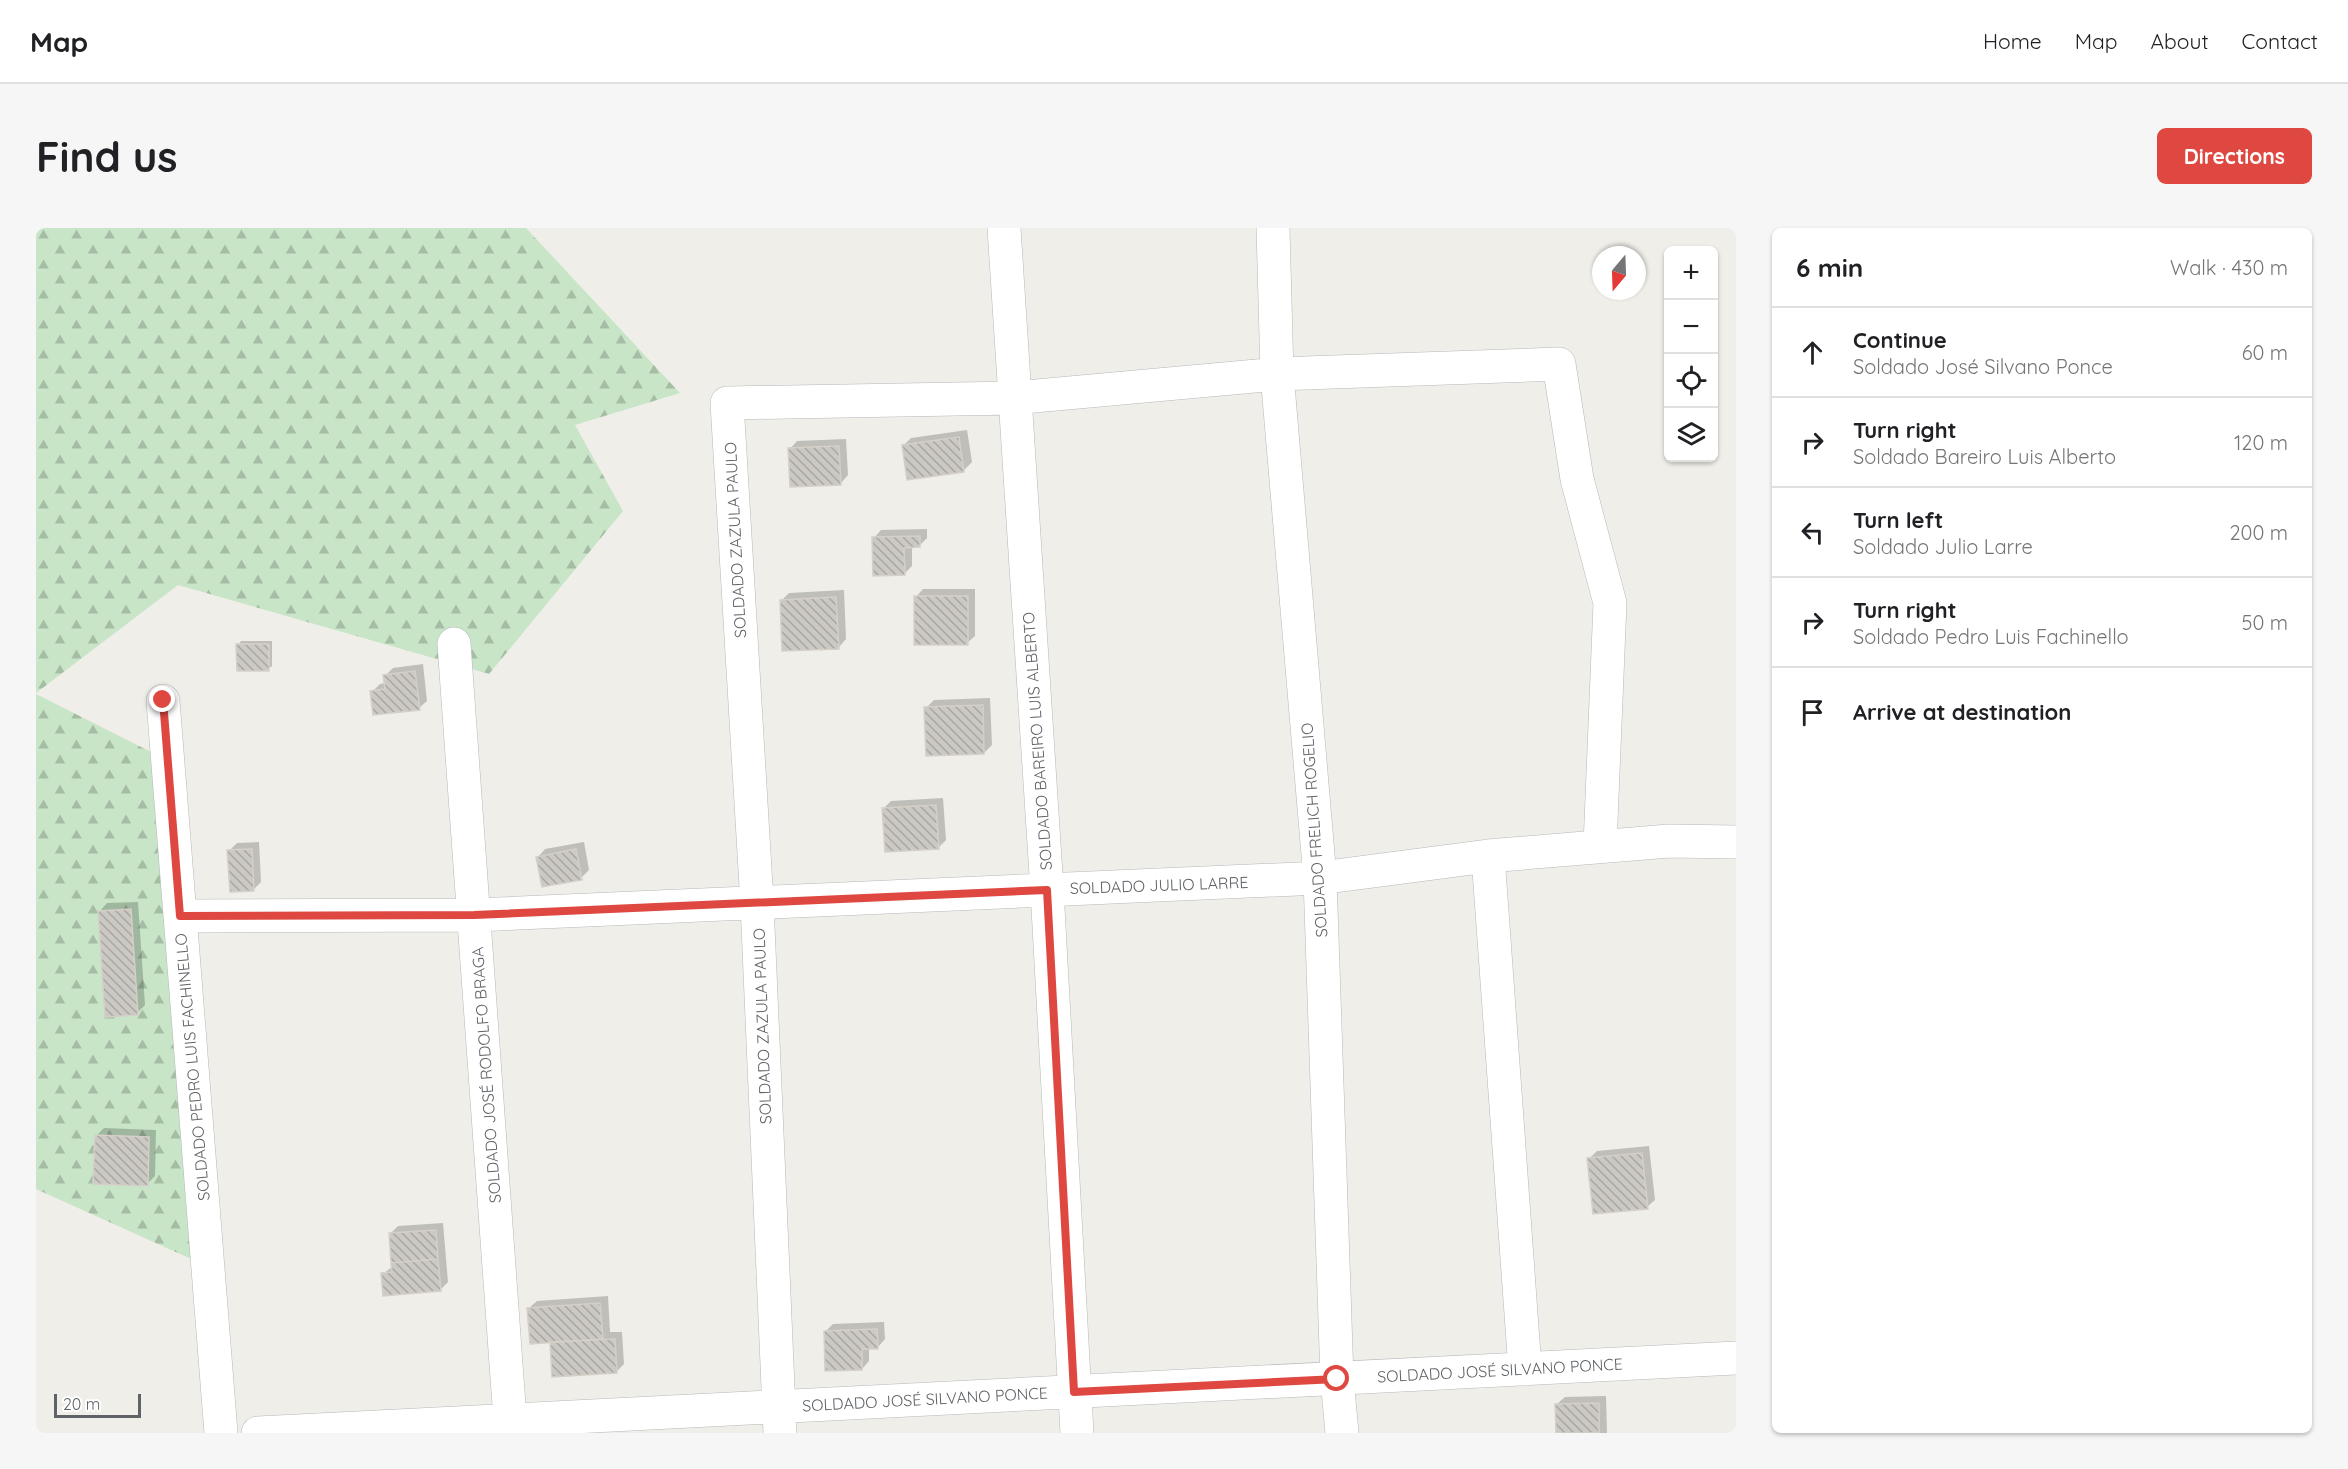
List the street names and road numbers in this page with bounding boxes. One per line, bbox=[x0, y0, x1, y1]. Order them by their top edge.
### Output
street label: SOLDADO ZAZULA PAULO bbox=[720, 441, 750, 639]
street label: SOLDADO BAREIRO LUIS ALBERTO bbox=[1018, 611, 1056, 871]
street label: SOLDADO FRELICH ROGELIO bbox=[1297, 722, 1331, 938]
street label: SOLDADO JULIO LARRE bbox=[1069, 872, 1249, 898]
street label: SOLDADO ZAZULA PAULO bbox=[749, 928, 775, 1124]
street label: SOLDADO PEDRO LUIS FACHINELLO bbox=[170, 932, 214, 1202]
street label: SOLDADO JOSÉ RODOLFO BRAGA bbox=[467, 946, 505, 1204]
street label: SOLDADO JOSÉ SILVANO PONCE bbox=[1377, 1354, 1623, 1386]
street label: SOLDADO JOSÉ SILVANO PONCE bbox=[802, 1383, 1048, 1415]

